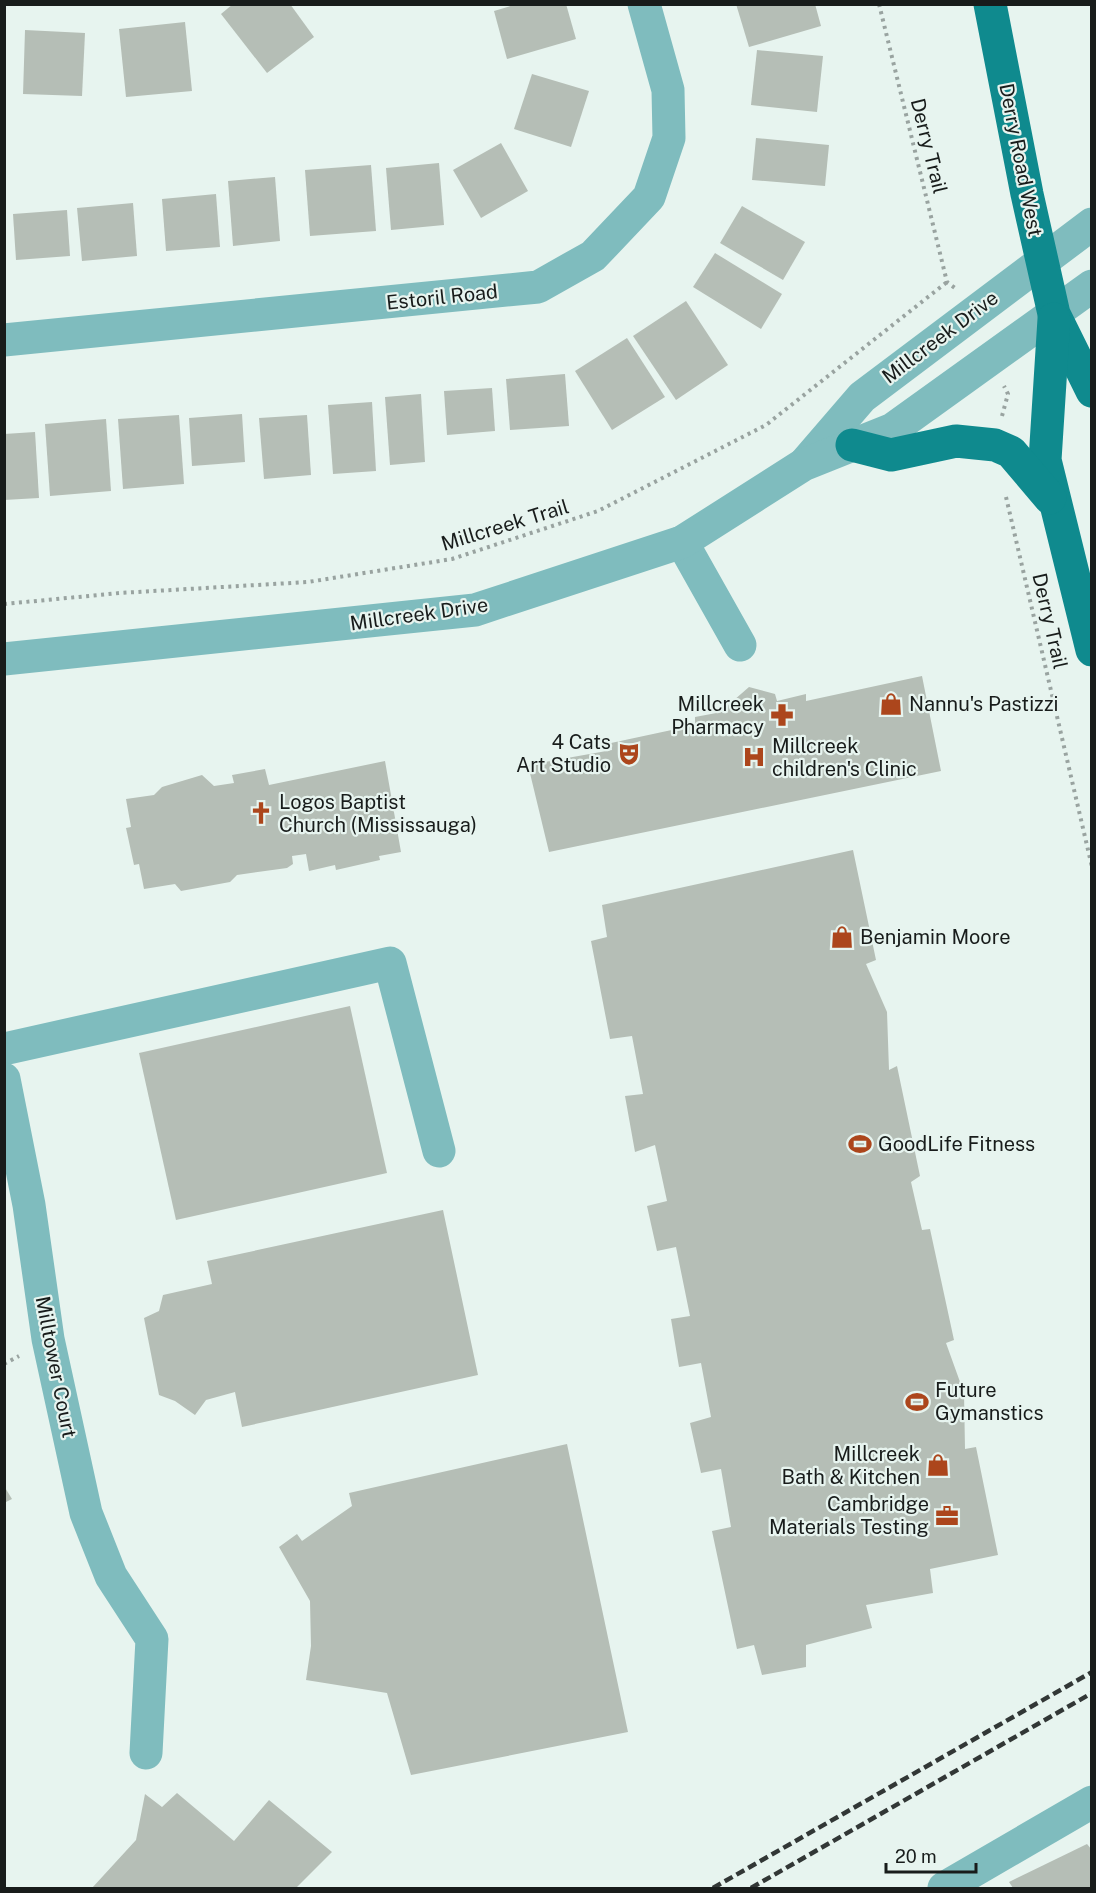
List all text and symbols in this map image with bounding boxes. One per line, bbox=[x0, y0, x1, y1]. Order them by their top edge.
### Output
street label: Derry Road West bbox=[994, 81, 1048, 239]
street label: Derry Trail bbox=[906, 96, 952, 196]
street label: Estoril Road bbox=[385, 279, 499, 315]
street label: Millcreek Drive bbox=[877, 286, 1003, 388]
street label: Millcreek Trail bbox=[438, 494, 572, 556]
street label: Derry Trail bbox=[1027, 571, 1073, 671]
street label: Millcreek Drive bbox=[348, 592, 490, 636]
shop icon: Nannu's Pastizzi bbox=[878, 691, 904, 717]
place label: Millcreek Pharmacy bbox=[671, 692, 764, 739]
place label: Nannu's Pastizzi bbox=[909, 692, 1058, 716]
pharmacy icon: Millcreek Pharmacy bbox=[769, 702, 795, 728]
place label: 4 Cats Art Studio bbox=[516, 730, 611, 777]
place label: Millcreek children's Clinic bbox=[772, 734, 917, 781]
theatre icon: 4 Cats Art Studio bbox=[616, 741, 642, 767]
hospital icon: Millcreek children's Clinic bbox=[741, 744, 767, 770]
place label: Logos Baptist Church (Mississauga) bbox=[279, 790, 477, 837]
church icon: Logos Baptist Church (Mississauga) bbox=[248, 800, 274, 826]
shop icon: Benjamin Moore bbox=[829, 924, 855, 950]
place label: Benjamin Moore bbox=[860, 925, 1011, 949]
sports icon: GoodLife Fitness bbox=[847, 1131, 873, 1157]
place label: GoodLife Fitness bbox=[878, 1132, 1035, 1156]
street label: Milltower Court bbox=[30, 1294, 82, 1440]
place label: Future Gymanstics bbox=[935, 1378, 1044, 1425]
sports icon: Future Gymanstics bbox=[904, 1389, 930, 1415]
place label: Millcreek Bath & Kitchen bbox=[782, 1442, 920, 1489]
shop icon: Millcreek Bath & Kitchen bbox=[925, 1452, 951, 1478]
place label: Cambridge Materials Testing bbox=[769, 1492, 929, 1539]
office icon: Cambridge Materials Testing bbox=[934, 1503, 960, 1529]
scale bar bbox=[886, 1836, 976, 1874]
text: 20 m bbox=[895, 1846, 937, 1867]

